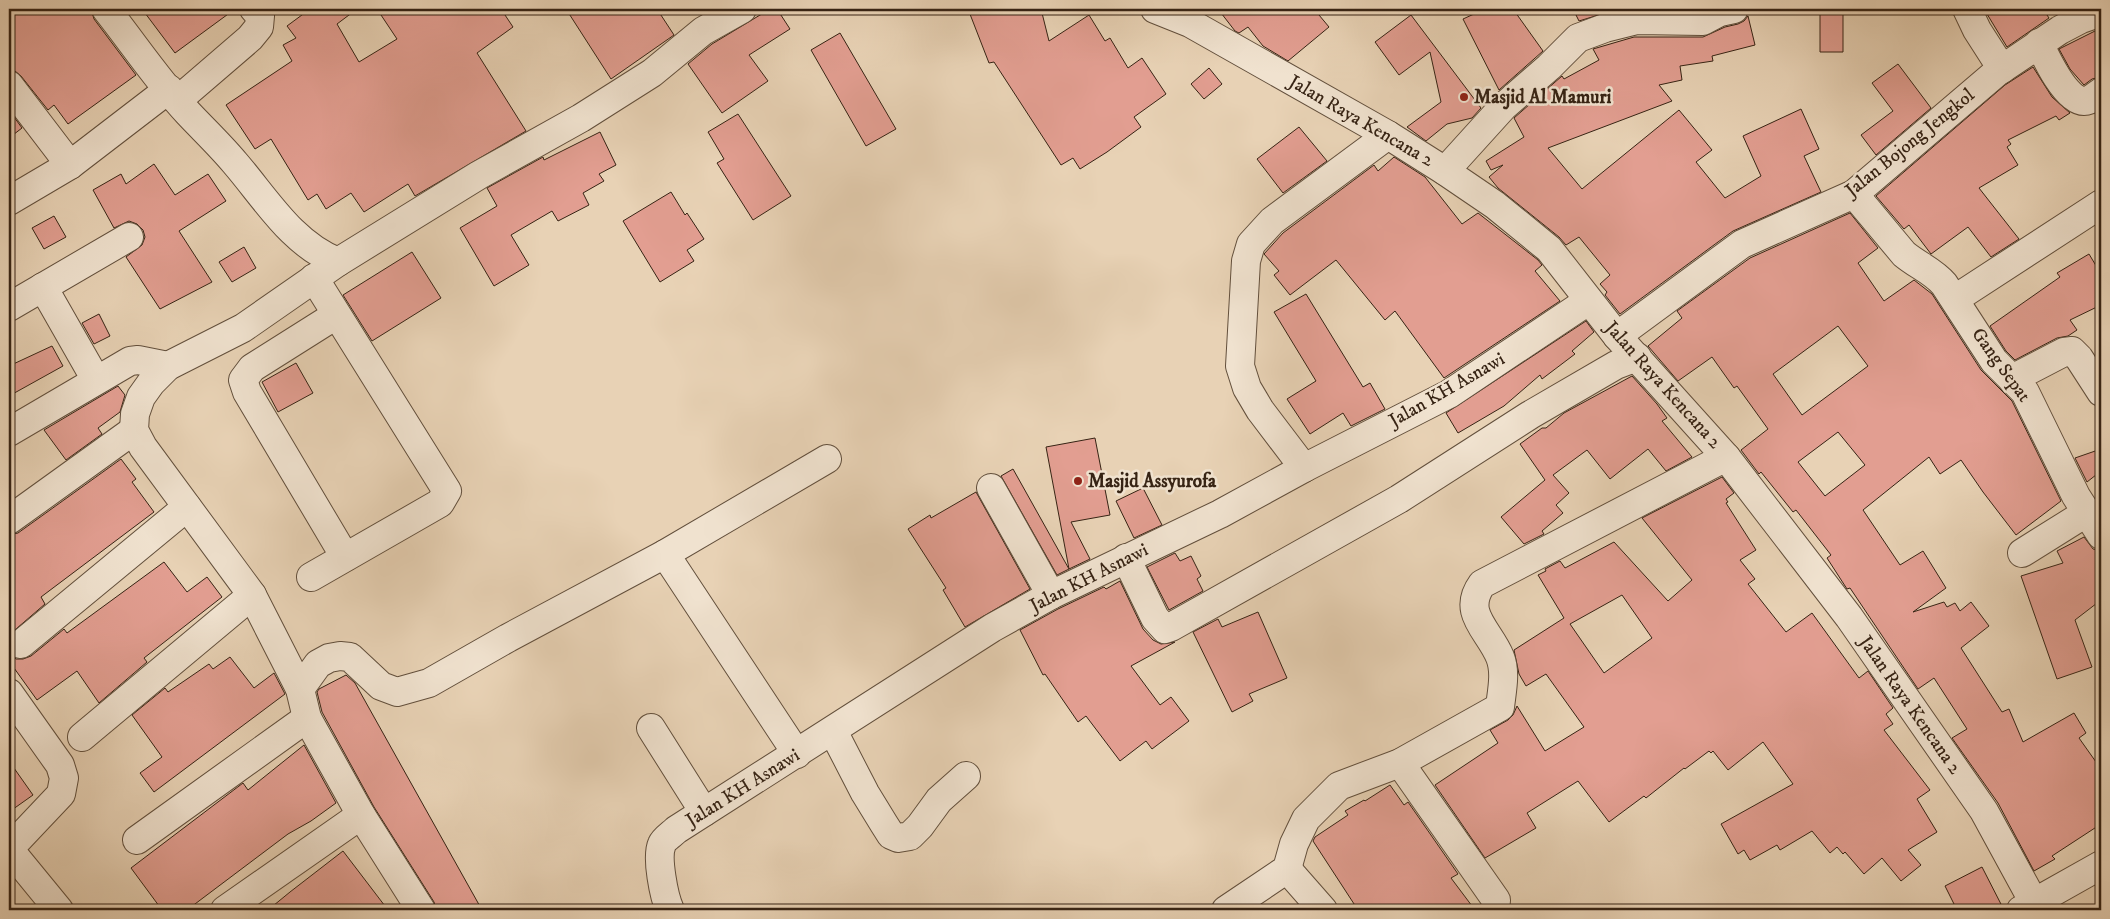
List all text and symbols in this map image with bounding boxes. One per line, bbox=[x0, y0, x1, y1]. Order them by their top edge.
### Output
street label: Jalan Raya Kencana 2 bbox=[1283, 69, 1438, 172]
street label: Jalan Bojong Jengkol bbox=[1839, 84, 1980, 203]
place label: Masjid Al Mamuri bbox=[1474, 86, 1611, 110]
marker: Masjid Al Mamuri bbox=[1458, 91, 1470, 103]
street label: Jalan Raya Kencana 2 bbox=[1598, 315, 1727, 454]
street label: Gang Sepat bbox=[1966, 323, 2036, 407]
street label: Jalan KH Asnawi bbox=[1383, 348, 1509, 433]
place label: Masjid Assyurofa bbox=[1088, 470, 1217, 494]
marker: Masjid Assyurofa bbox=[1072, 475, 1084, 487]
street label: Jalan KH Asnawi bbox=[1024, 538, 1152, 619]
street label: Jalan Raya Kencana 2 bbox=[1853, 630, 1967, 779]
street label: Jalan KH Asnawi bbox=[680, 744, 804, 833]

